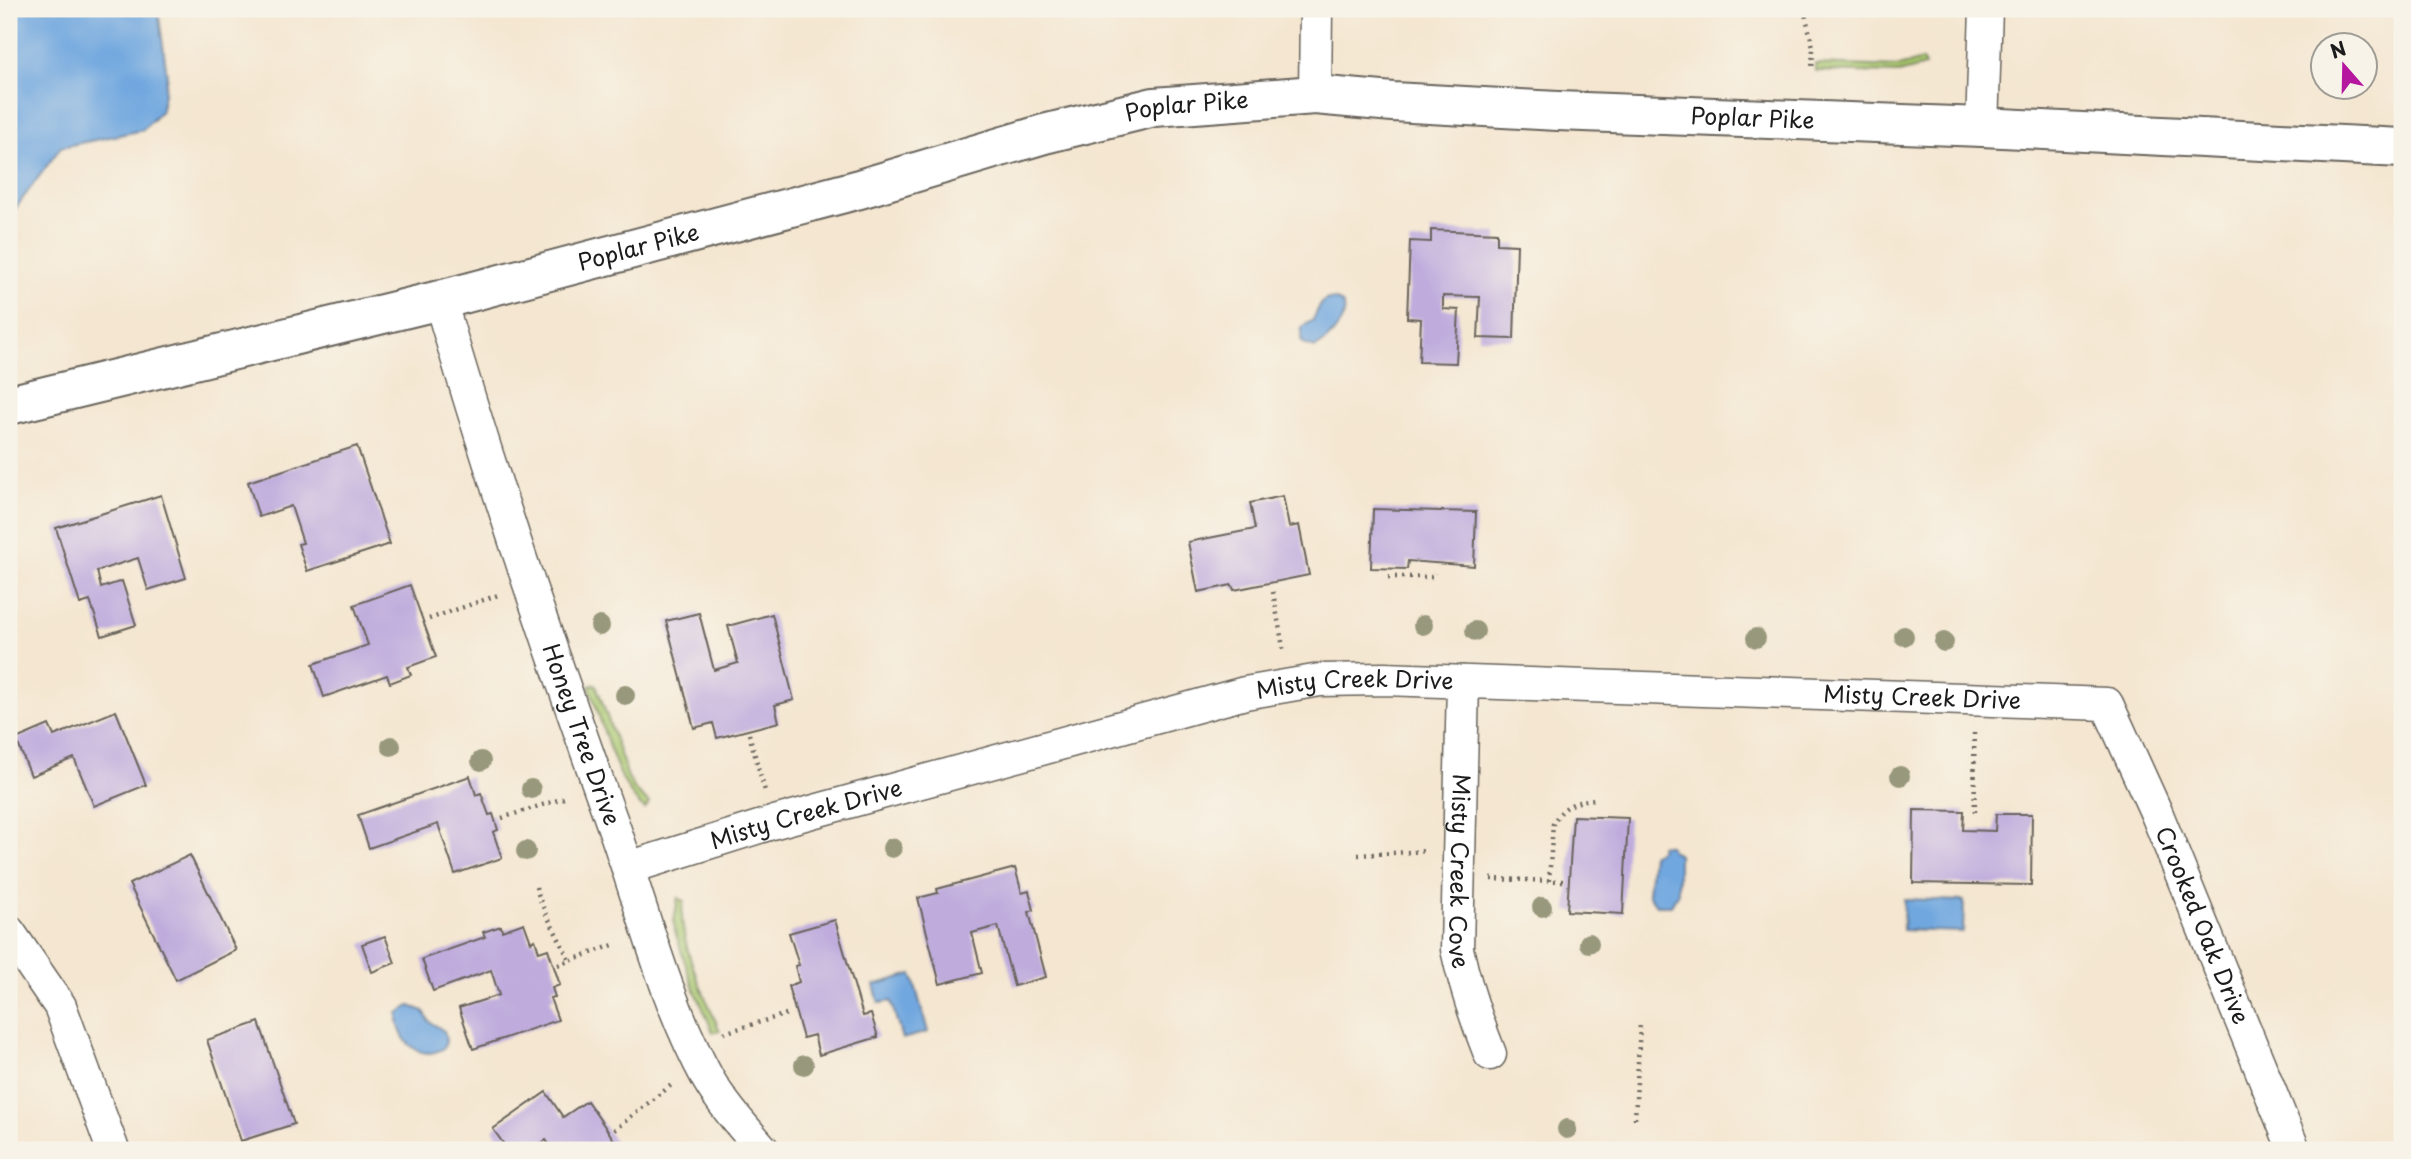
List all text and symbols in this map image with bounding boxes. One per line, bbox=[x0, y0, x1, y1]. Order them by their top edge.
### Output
north arrow bbox=[2310, 32, 2380, 102]
text: N bbox=[2326, 33, 2350, 65]
street label: Poplar Pike bbox=[1121, 81, 1250, 130]
street label: Poplar Pike bbox=[1690, 97, 1815, 137]
street label: Poplar Pike bbox=[574, 213, 703, 279]
street label: Honey Tree Drive bbox=[534, 638, 631, 830]
street label: Misty Creek Drive bbox=[1253, 660, 1454, 707]
street label: Misty Creek Drive bbox=[1823, 675, 2022, 717]
street label: Misty Creek Drive bbox=[705, 769, 906, 857]
street label: Misty Creek Cove bbox=[1440, 773, 1480, 972]
street label: Crooked Oak Drive bbox=[2148, 820, 2260, 1029]

